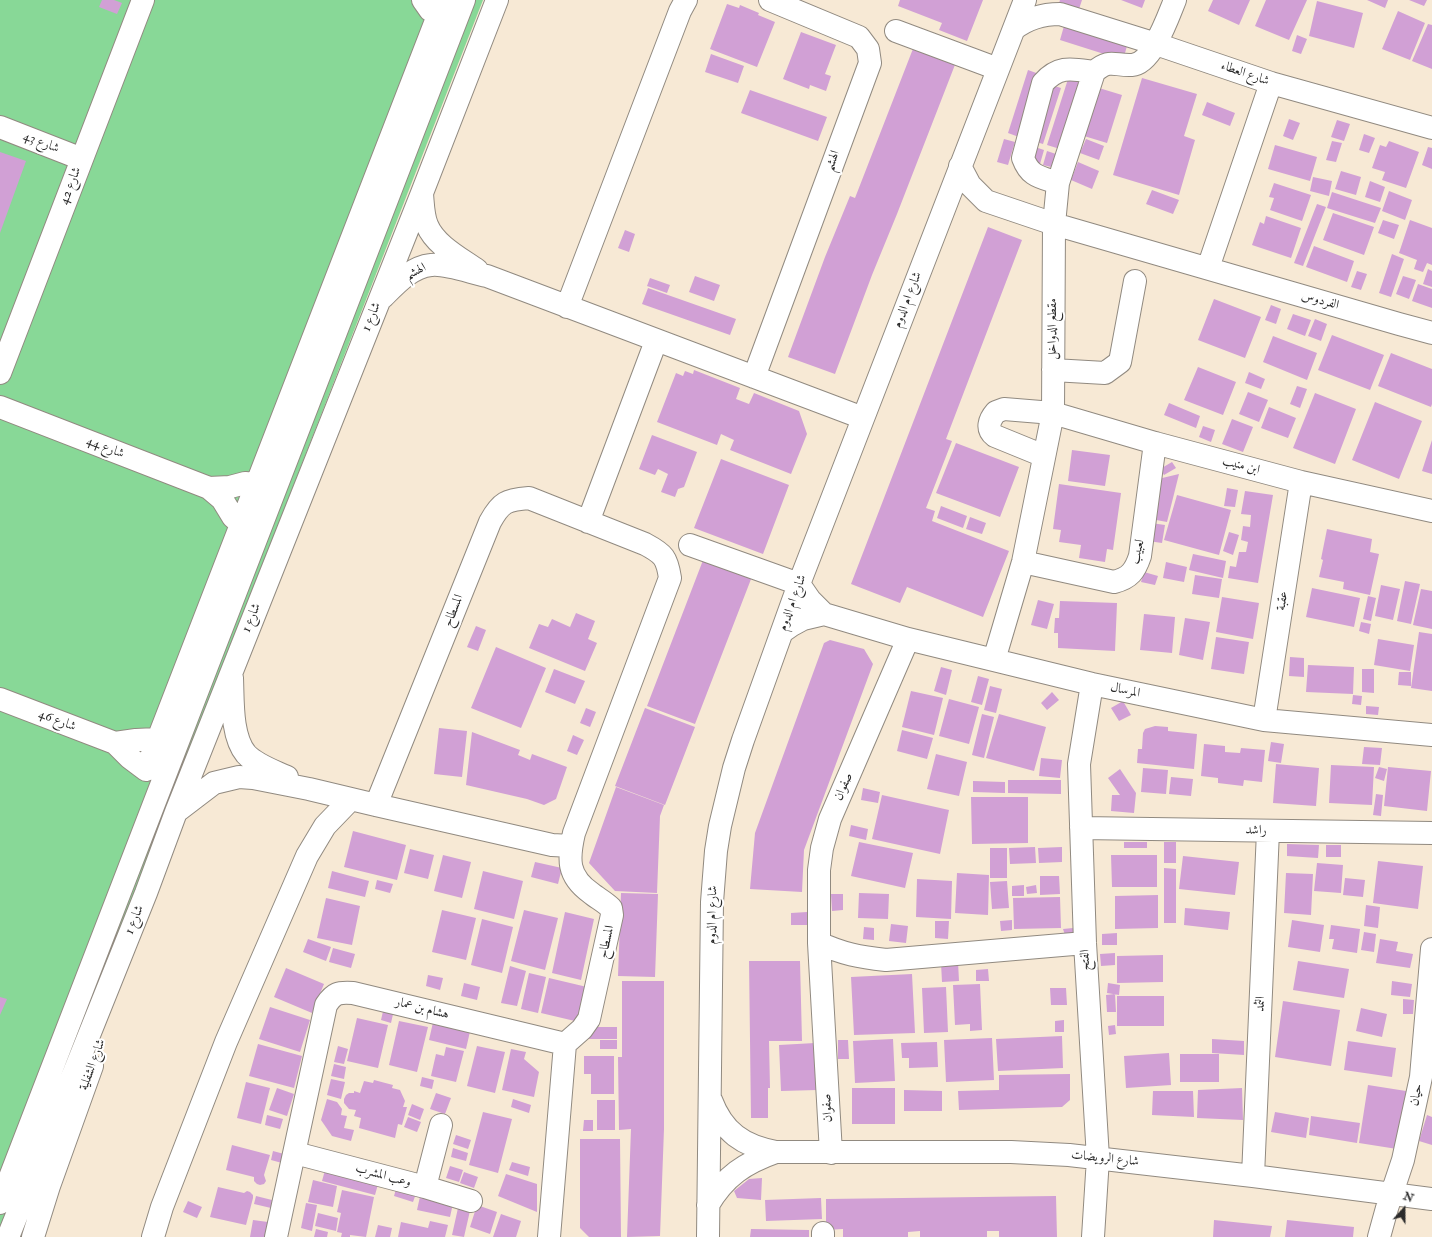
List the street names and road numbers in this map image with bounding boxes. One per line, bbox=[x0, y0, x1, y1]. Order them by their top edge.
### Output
street label: شارع العطاء bbox=[1219, 58, 1271, 90]
street label: شارع 43 bbox=[21, 129, 61, 157]
street label: الهشم bbox=[822, 148, 844, 174]
street label: شارع 42 bbox=[57, 165, 85, 207]
street label: الهشم bbox=[403, 260, 429, 284]
street label: شارع ام الدوم bbox=[890, 270, 926, 330]
street label: الفردوس bbox=[1299, 288, 1341, 314]
street label: مقطع الدواخل bbox=[1045, 298, 1061, 360]
street label: شارع 1 bbox=[359, 300, 385, 334]
street label: شارع 44 bbox=[84, 434, 126, 462]
street label: ابن منيب bbox=[1221, 454, 1261, 478]
street label: لعبيب bbox=[1127, 538, 1149, 566]
street label: شارع ام الدوم bbox=[776, 573, 810, 633]
street label: عقبة bbox=[1274, 590, 1292, 612]
street label: المسطاح bbox=[440, 593, 468, 629]
street label: شارع 1 bbox=[239, 601, 265, 635]
street label: المرسال bbox=[1109, 680, 1141, 702]
street label: شارع 46 bbox=[36, 707, 78, 735]
street label: صفوان bbox=[831, 771, 857, 803]
street label: راشد bbox=[1245, 823, 1267, 839]
street label: شارع ام الدوم bbox=[705, 885, 721, 945]
street label: شارع 1 bbox=[122, 903, 148, 937]
street label: المسطاح bbox=[596, 924, 618, 960]
street label: الفتح bbox=[1078, 949, 1094, 971]
street label: هشام بن عمار bbox=[394, 995, 450, 1023]
street label: الثمد bbox=[1253, 996, 1269, 1012]
street label: شارع الشفلية bbox=[77, 1037, 109, 1093]
street label: حيان bbox=[1407, 1083, 1427, 1107]
street label: صفوان bbox=[819, 1093, 837, 1123]
street label: شارع الرويضات bbox=[1070, 1148, 1140, 1170]
street label: وعب المشرب bbox=[353, 1161, 413, 1191]

